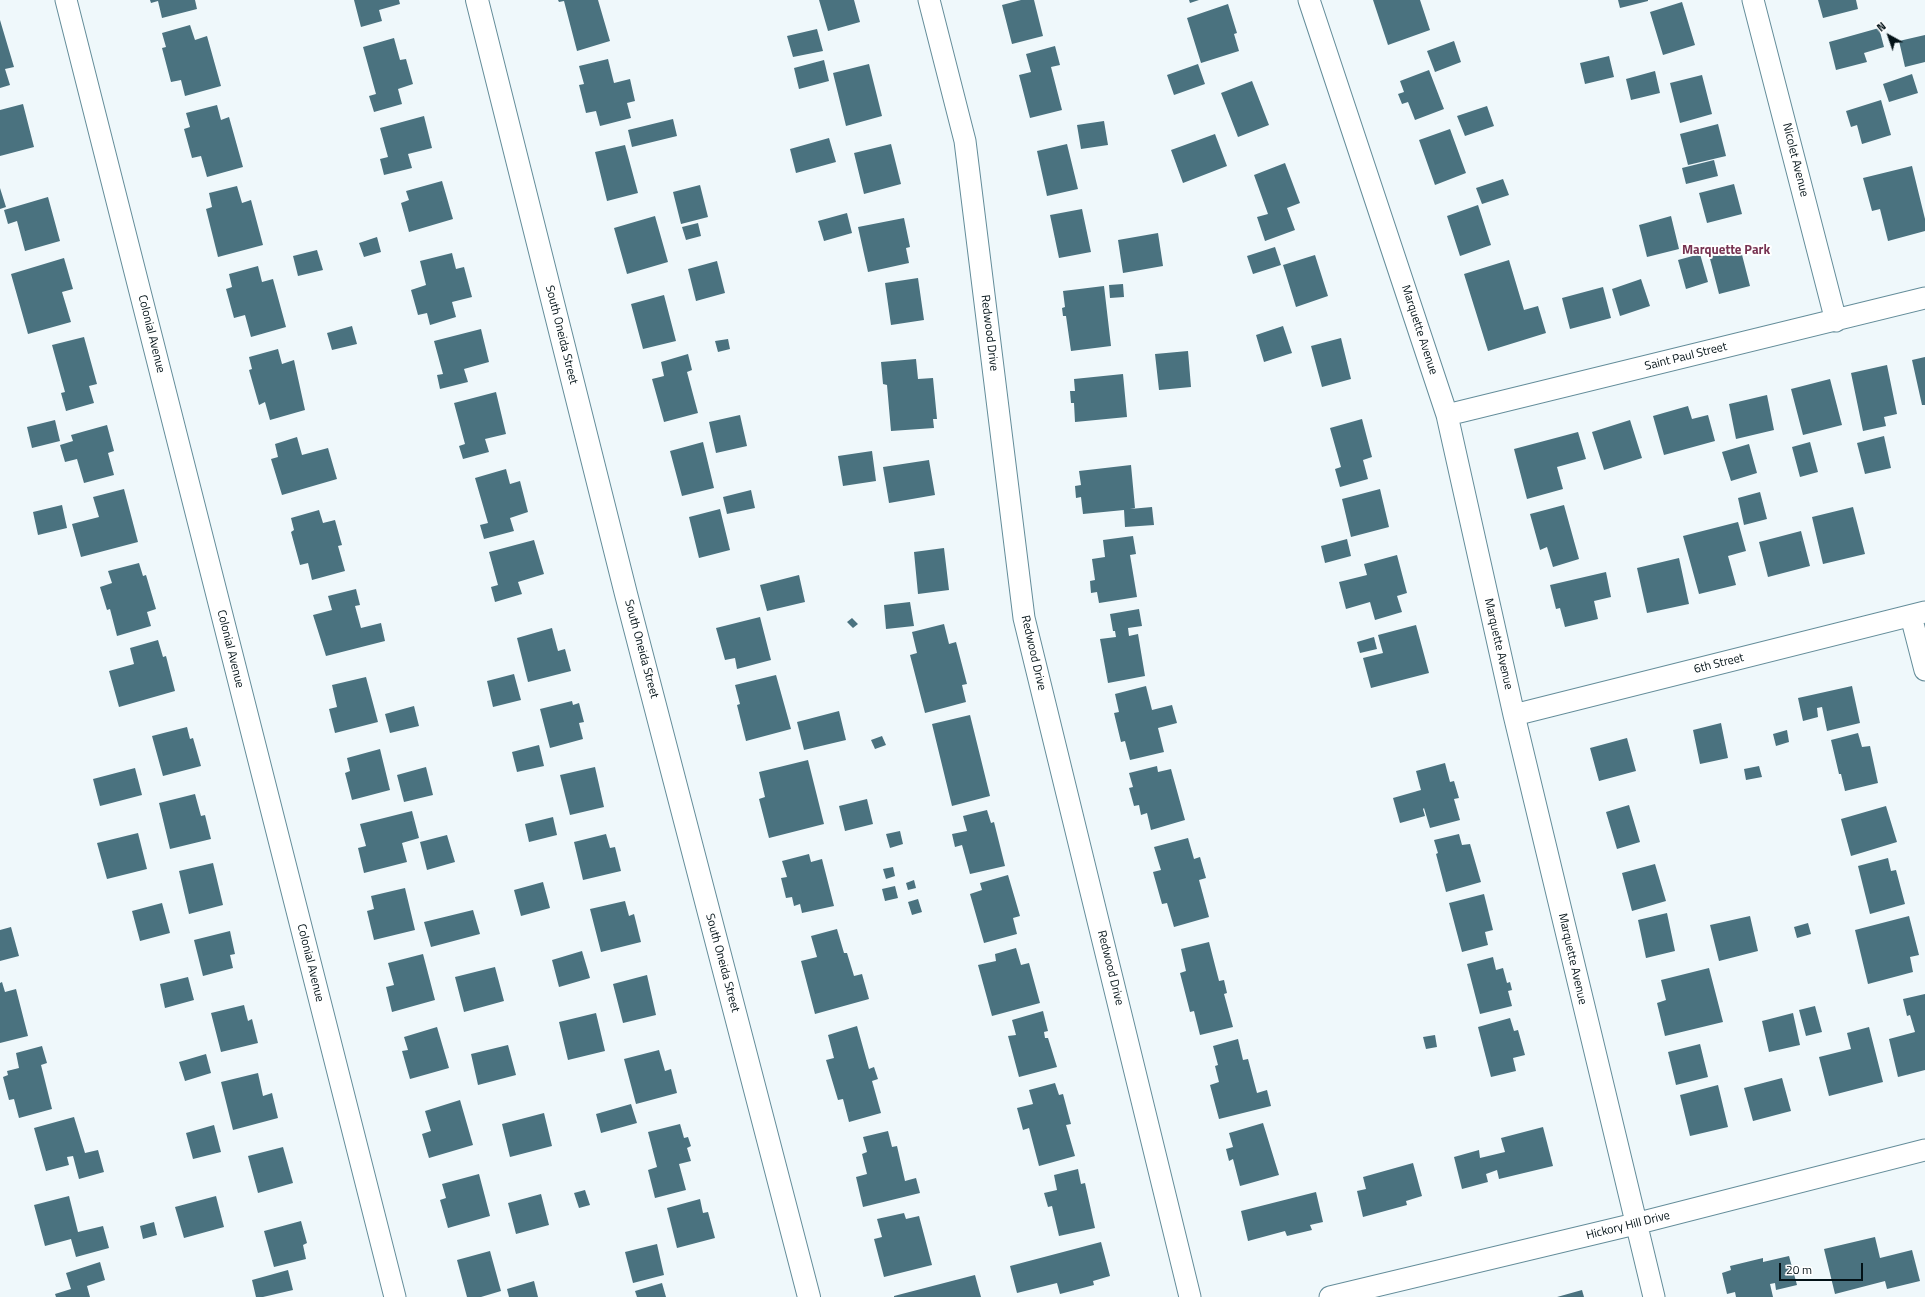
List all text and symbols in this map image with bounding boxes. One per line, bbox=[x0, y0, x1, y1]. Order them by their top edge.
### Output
north arrow bbox=[1869, 16, 1909, 56]
text: N bbox=[1873, 18, 1889, 35]
street label: Nicolet Avenue bbox=[1779, 122, 1811, 198]
district label: Marquette Park bbox=[1682, 243, 1770, 259]
street label: Marquette Avenue bbox=[1398, 283, 1440, 377]
street label: South Oneida Street bbox=[542, 284, 580, 386]
street label: Colonial Avenue bbox=[134, 294, 168, 374]
street label: Redwood Drive bbox=[977, 294, 1001, 372]
street label: Saint Paul Street bbox=[1643, 340, 1729, 374]
street label: Marquette Avenue bbox=[1480, 597, 1516, 691]
street label: South Oneida Street bbox=[621, 598, 661, 700]
street label: Colonial Avenue bbox=[213, 609, 247, 689]
street label: Redwood Drive bbox=[1017, 614, 1049, 692]
street label: 6th Street bbox=[1693, 651, 1745, 677]
street label: South Oneida Street bbox=[702, 912, 742, 1014]
street label: Marquette Avenue bbox=[1554, 912, 1590, 1006]
street label: Colonial Avenue bbox=[293, 923, 327, 1003]
street label: Redwood Drive bbox=[1094, 929, 1126, 1007]
street label: Hickory Hill Drive bbox=[1585, 1209, 1671, 1243]
scale bar bbox=[1781, 1255, 1865, 1281]
text: 20 m bbox=[1786, 1260, 1812, 1279]

